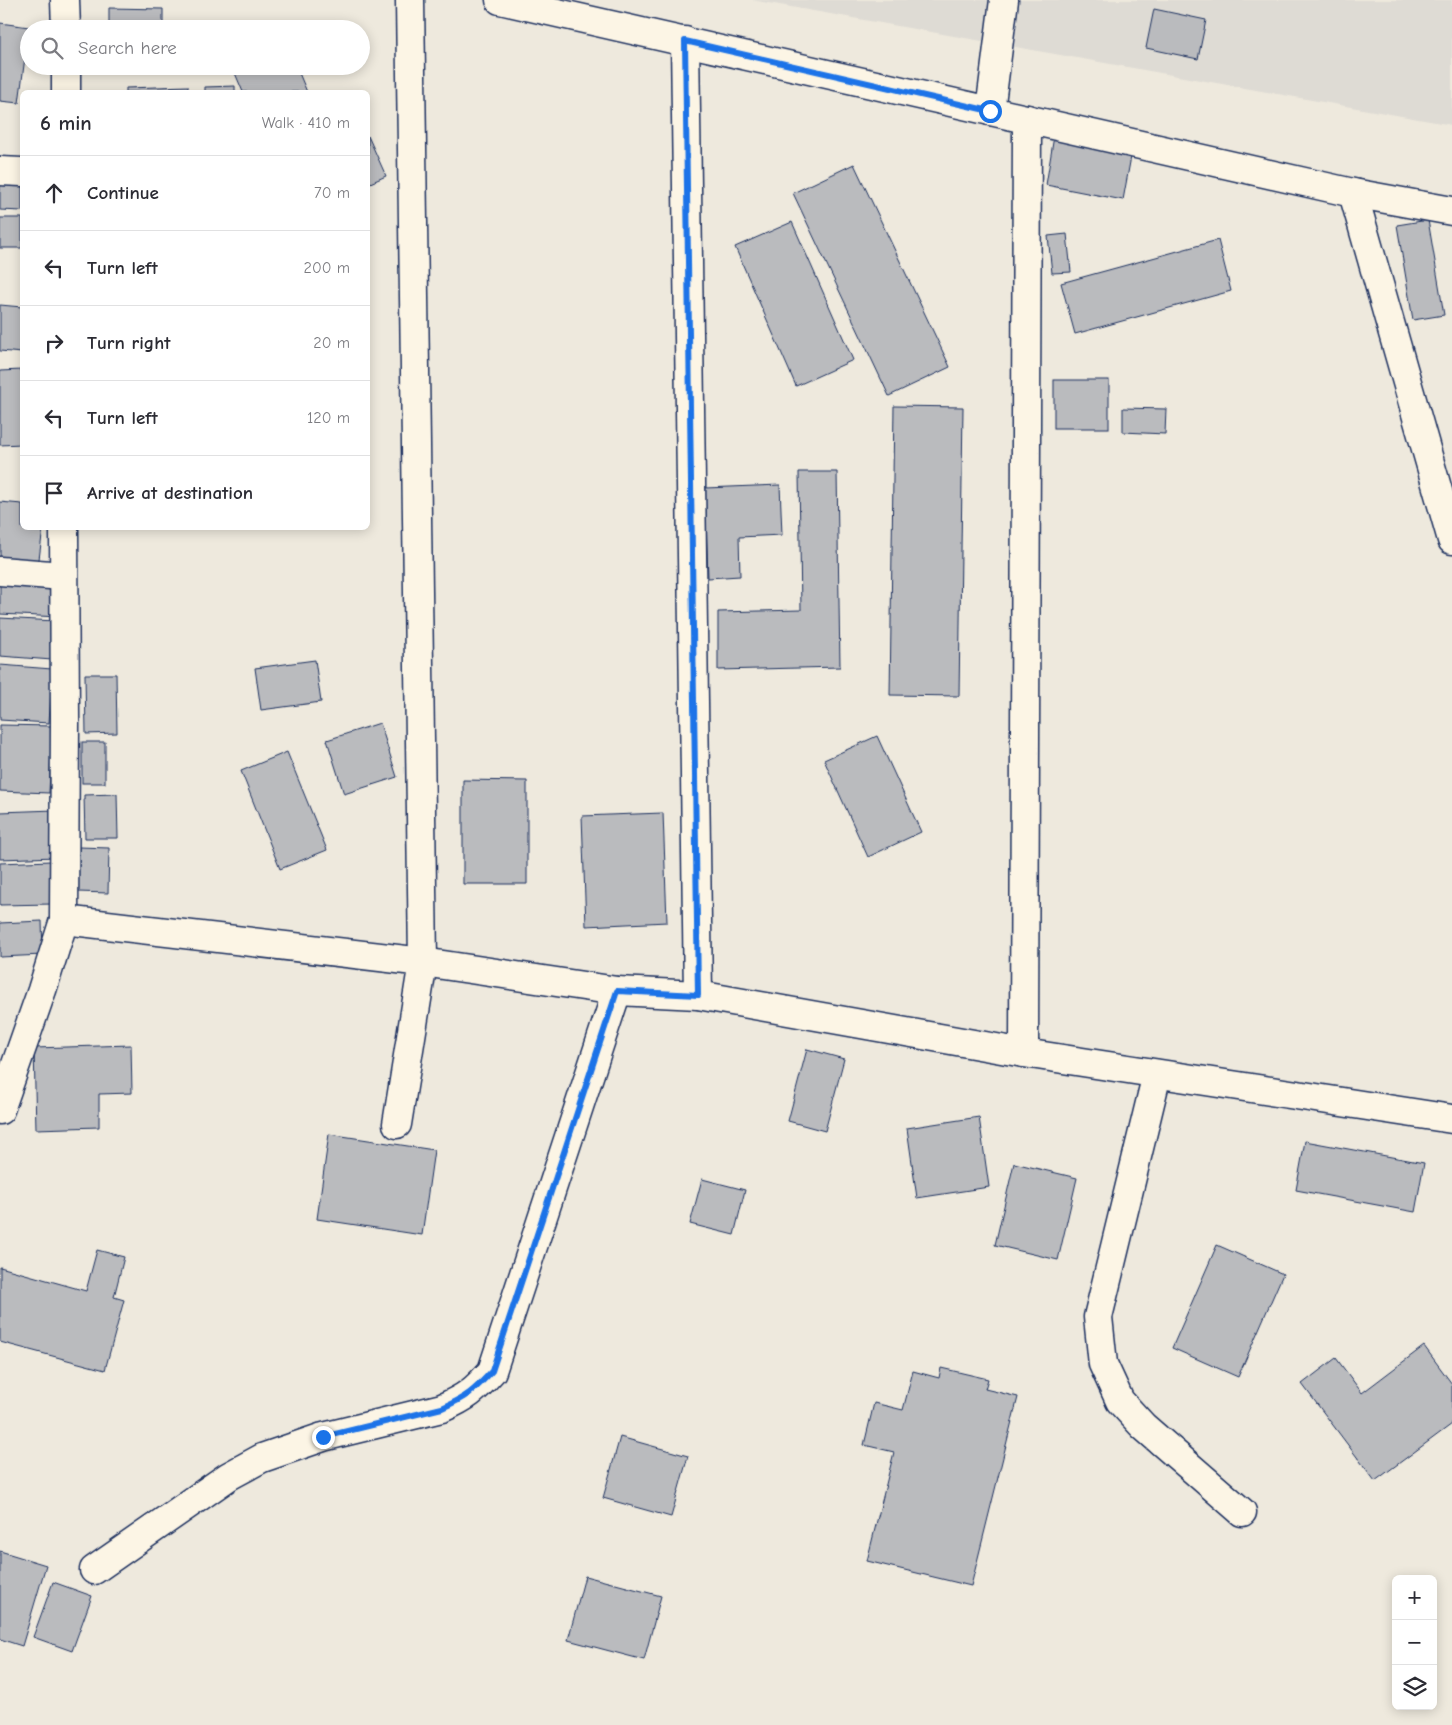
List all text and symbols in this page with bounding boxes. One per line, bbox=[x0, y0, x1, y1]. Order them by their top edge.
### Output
search box bbox=[20, 20, 370, 75]
icon: search bbox=[38, 34, 66, 62]
text: Search here bbox=[78, 37, 177, 59]
route start bbox=[979, 100, 1002, 123]
text: 6 min bbox=[40, 111, 92, 135]
text: Walk · 410 m bbox=[262, 114, 350, 132]
icon: ahead bbox=[40, 179, 68, 207]
text: Continue bbox=[87, 182, 159, 204]
text: 70 m bbox=[314, 184, 350, 202]
icon: left bbox=[40, 254, 68, 282]
text: Turn left bbox=[87, 257, 158, 279]
text: 200 m bbox=[304, 259, 350, 277]
icon: right bbox=[40, 329, 68, 357]
text: Turn right bbox=[87, 332, 171, 354]
text: 20 m bbox=[313, 334, 350, 352]
icon: left bbox=[40, 404, 68, 432]
text: Turn left bbox=[87, 407, 158, 429]
text: 120 m bbox=[307, 409, 350, 427]
icon: arrive bbox=[40, 479, 68, 507]
text: Arrive at destination bbox=[87, 482, 253, 504]
route end bbox=[312, 1426, 335, 1449]
map controls bbox=[1392, 1575, 1437, 1710]
button: + bbox=[1392, 1575, 1437, 1620]
button: − bbox=[1392, 1620, 1437, 1665]
button: layers bbox=[1392, 1665, 1437, 1710]

